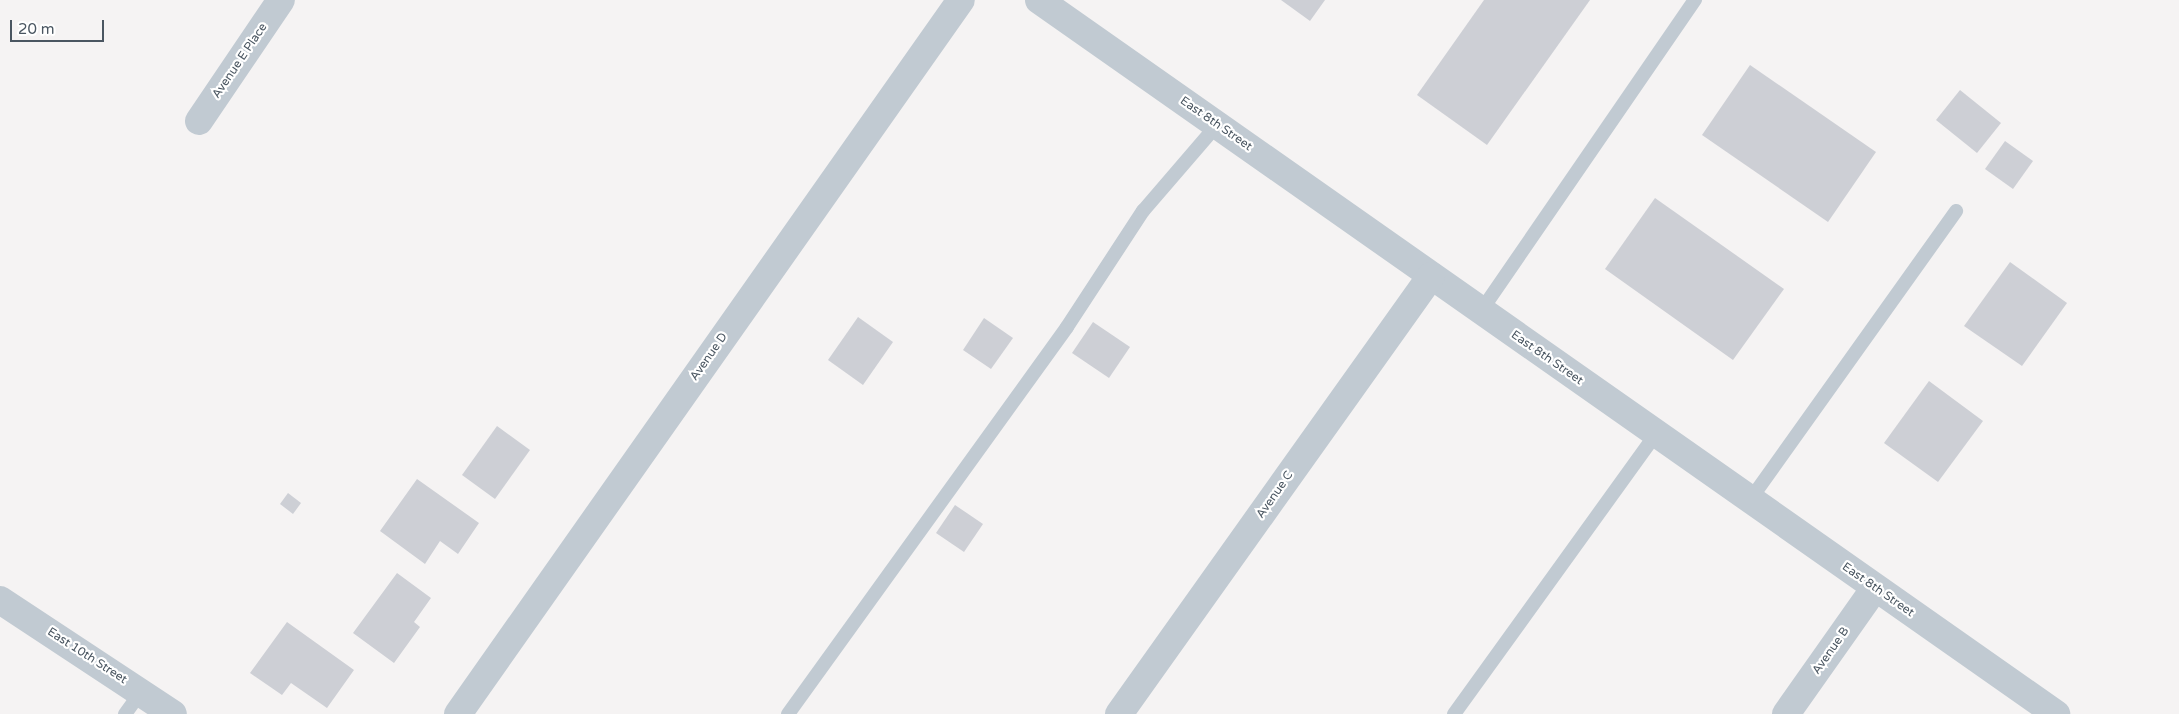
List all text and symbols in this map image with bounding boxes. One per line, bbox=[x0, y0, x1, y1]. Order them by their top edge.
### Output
scale bar bbox=[12, 10, 106, 42]
text: 20 m bbox=[18, 20, 55, 38]
street label: Avenue E Place bbox=[210, 21, 270, 101]
street label: East 8th Street bbox=[1177, 94, 1255, 154]
street label: East 8th Street bbox=[1508, 328, 1586, 388]
street label: Avenue D bbox=[687, 330, 731, 384]
street label: Avenue C bbox=[1253, 469, 1297, 521]
street label: East 8th Street bbox=[1839, 560, 1917, 620]
street label: East 10th Street bbox=[44, 625, 130, 687]
street label: Avenue B bbox=[1810, 625, 1852, 677]

